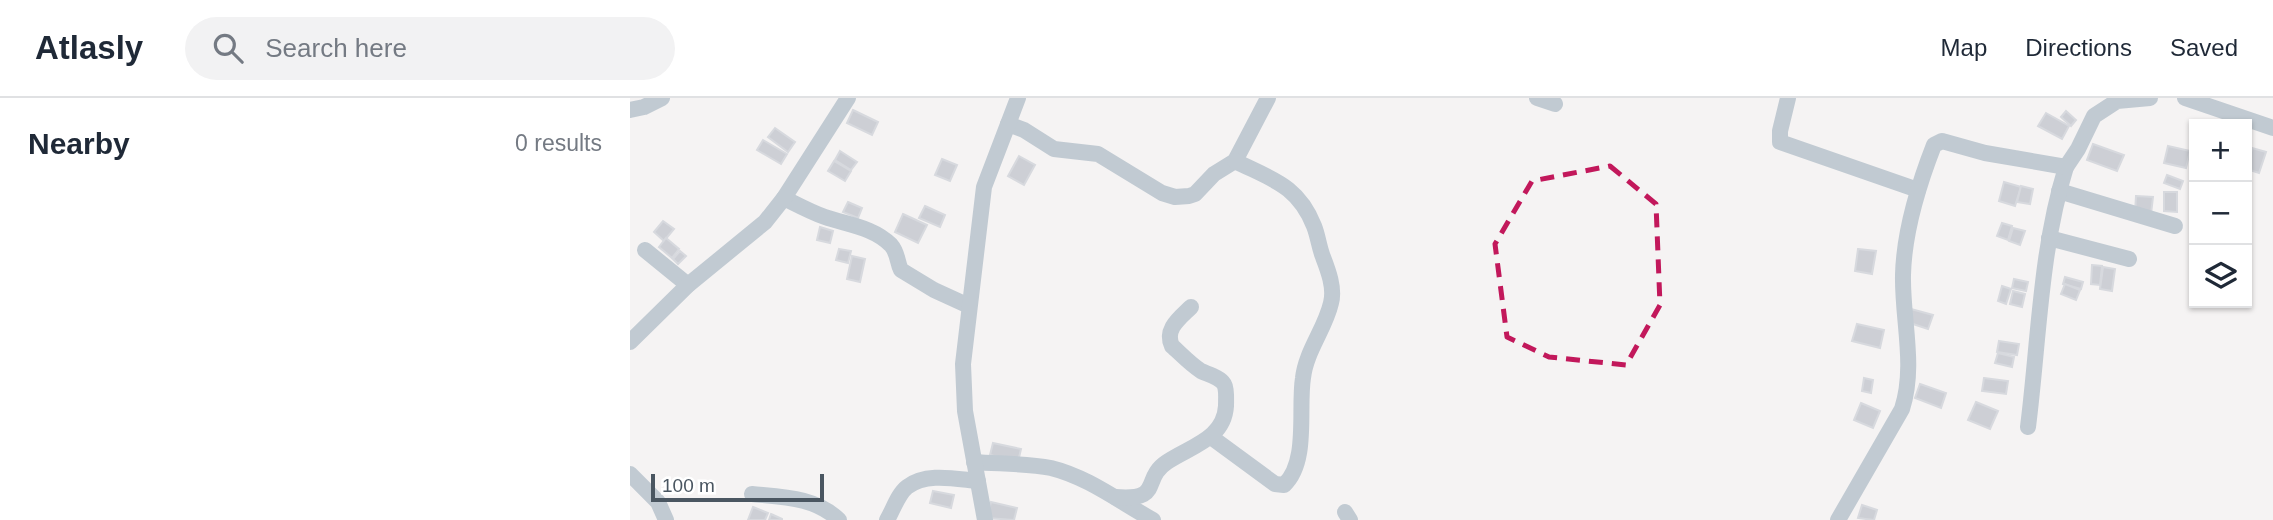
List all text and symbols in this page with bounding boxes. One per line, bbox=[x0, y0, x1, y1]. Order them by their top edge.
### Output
search box bbox=[185, 17, 675, 80]
text: Atlasly bbox=[35, 29, 143, 66]
icon: search bbox=[209, 29, 247, 67]
text: Search here bbox=[265, 33, 407, 63]
text: Map bbox=[1941, 34, 1987, 61]
text: Directions bbox=[2025, 34, 2132, 61]
text: Saved bbox=[2170, 34, 2238, 61]
map controls bbox=[2189, 119, 2252, 308]
button: + bbox=[2189, 119, 2252, 182]
text: Nearby bbox=[28, 127, 130, 160]
text: 0 results bbox=[515, 130, 602, 156]
button: − bbox=[2189, 182, 2252, 245]
button: layers bbox=[2189, 245, 2252, 308]
scale bar bbox=[651, 471, 824, 503]
text: 100 m bbox=[662, 475, 715, 496]

